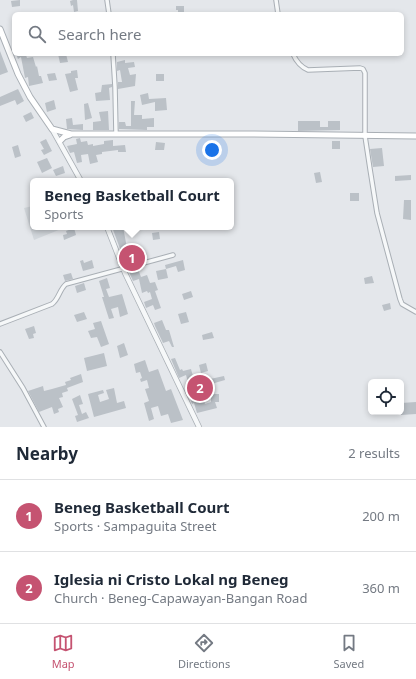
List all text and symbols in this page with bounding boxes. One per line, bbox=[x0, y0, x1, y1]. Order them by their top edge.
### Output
search box bbox=[12, 12, 404, 56]
icon: search bbox=[26, 23, 48, 45]
text: Search here bbox=[58, 24, 141, 44]
your location bbox=[202, 140, 222, 160]
popup bbox=[30, 178, 234, 230]
text: Beneg Basketball Court bbox=[44, 185, 220, 205]
text: Sports bbox=[44, 205, 84, 223]
pin: 1 bbox=[119, 243, 145, 273]
pin: 2 bbox=[187, 373, 213, 403]
map controls bbox=[368, 379, 404, 415]
button: locate bbox=[368, 379, 404, 415]
text: Nearby bbox=[16, 442, 78, 465]
text: 2 results bbox=[348, 444, 400, 462]
text: Beneg Basketball Court bbox=[54, 497, 230, 517]
text: 1 bbox=[25, 507, 33, 525]
text: 200 m bbox=[362, 507, 400, 525]
text: Sports · Sampaguita Street bbox=[54, 517, 216, 535]
text: Iglesia ni Cristo Lokal ng Beneg bbox=[54, 569, 289, 589]
text: 2 bbox=[25, 579, 33, 597]
text: 360 m bbox=[362, 579, 400, 597]
text: Church · Beneg-Capawayan-Bangan Road bbox=[54, 589, 307, 607]
tab: Map bbox=[52, 632, 75, 671]
tab: Directions bbox=[178, 632, 230, 671]
tab: Saved bbox=[334, 632, 364, 671]

